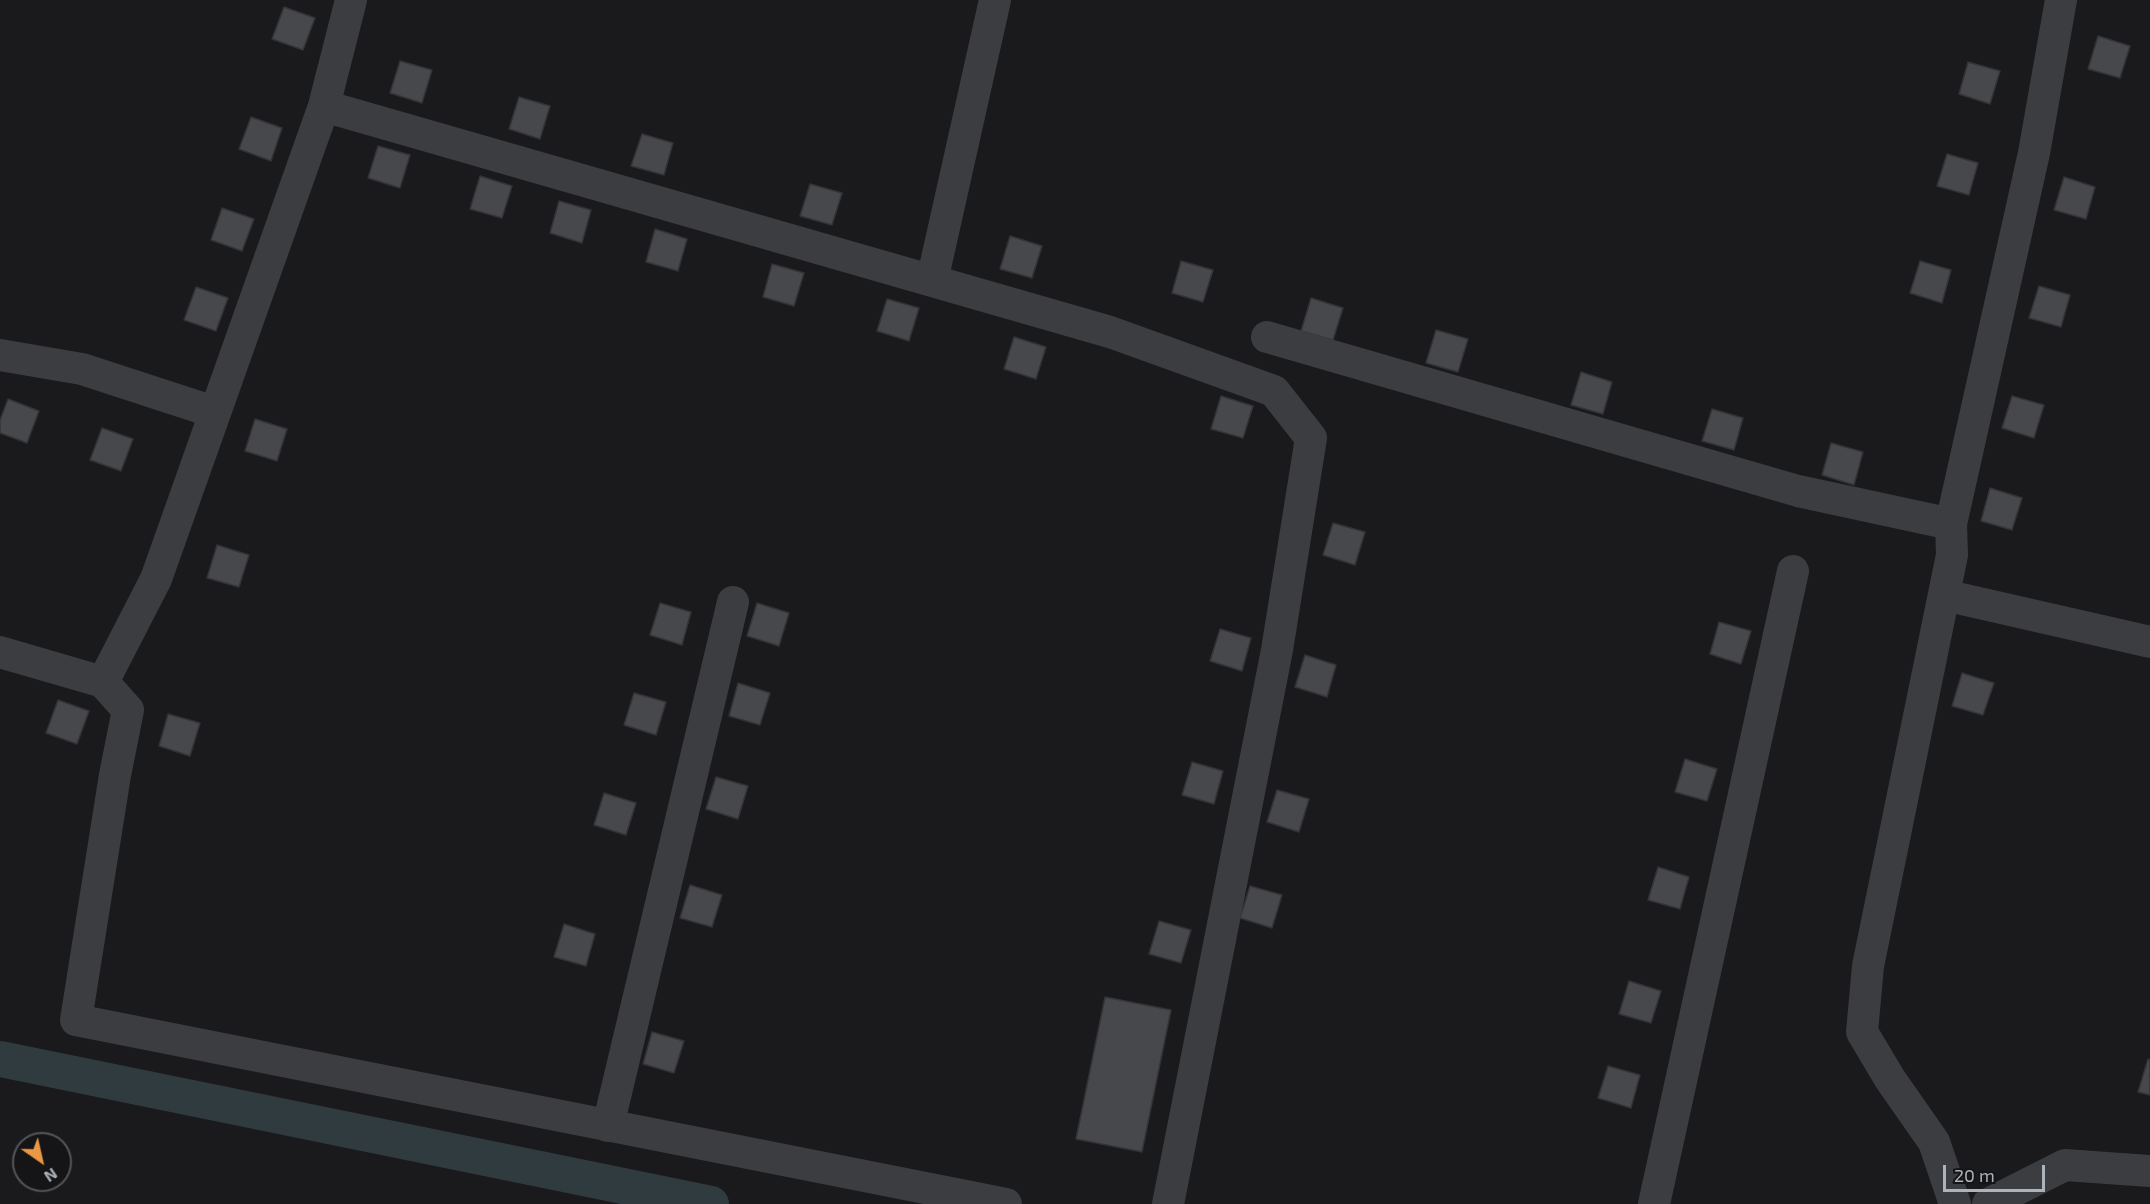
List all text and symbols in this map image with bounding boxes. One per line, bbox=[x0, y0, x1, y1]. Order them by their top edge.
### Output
north arrow bbox=[12, 1132, 72, 1192]
scale bar bbox=[1946, 1153, 2048, 1191]
text: 20 m bbox=[1954, 1164, 1995, 1186]
text: N bbox=[41, 1165, 61, 1187]

